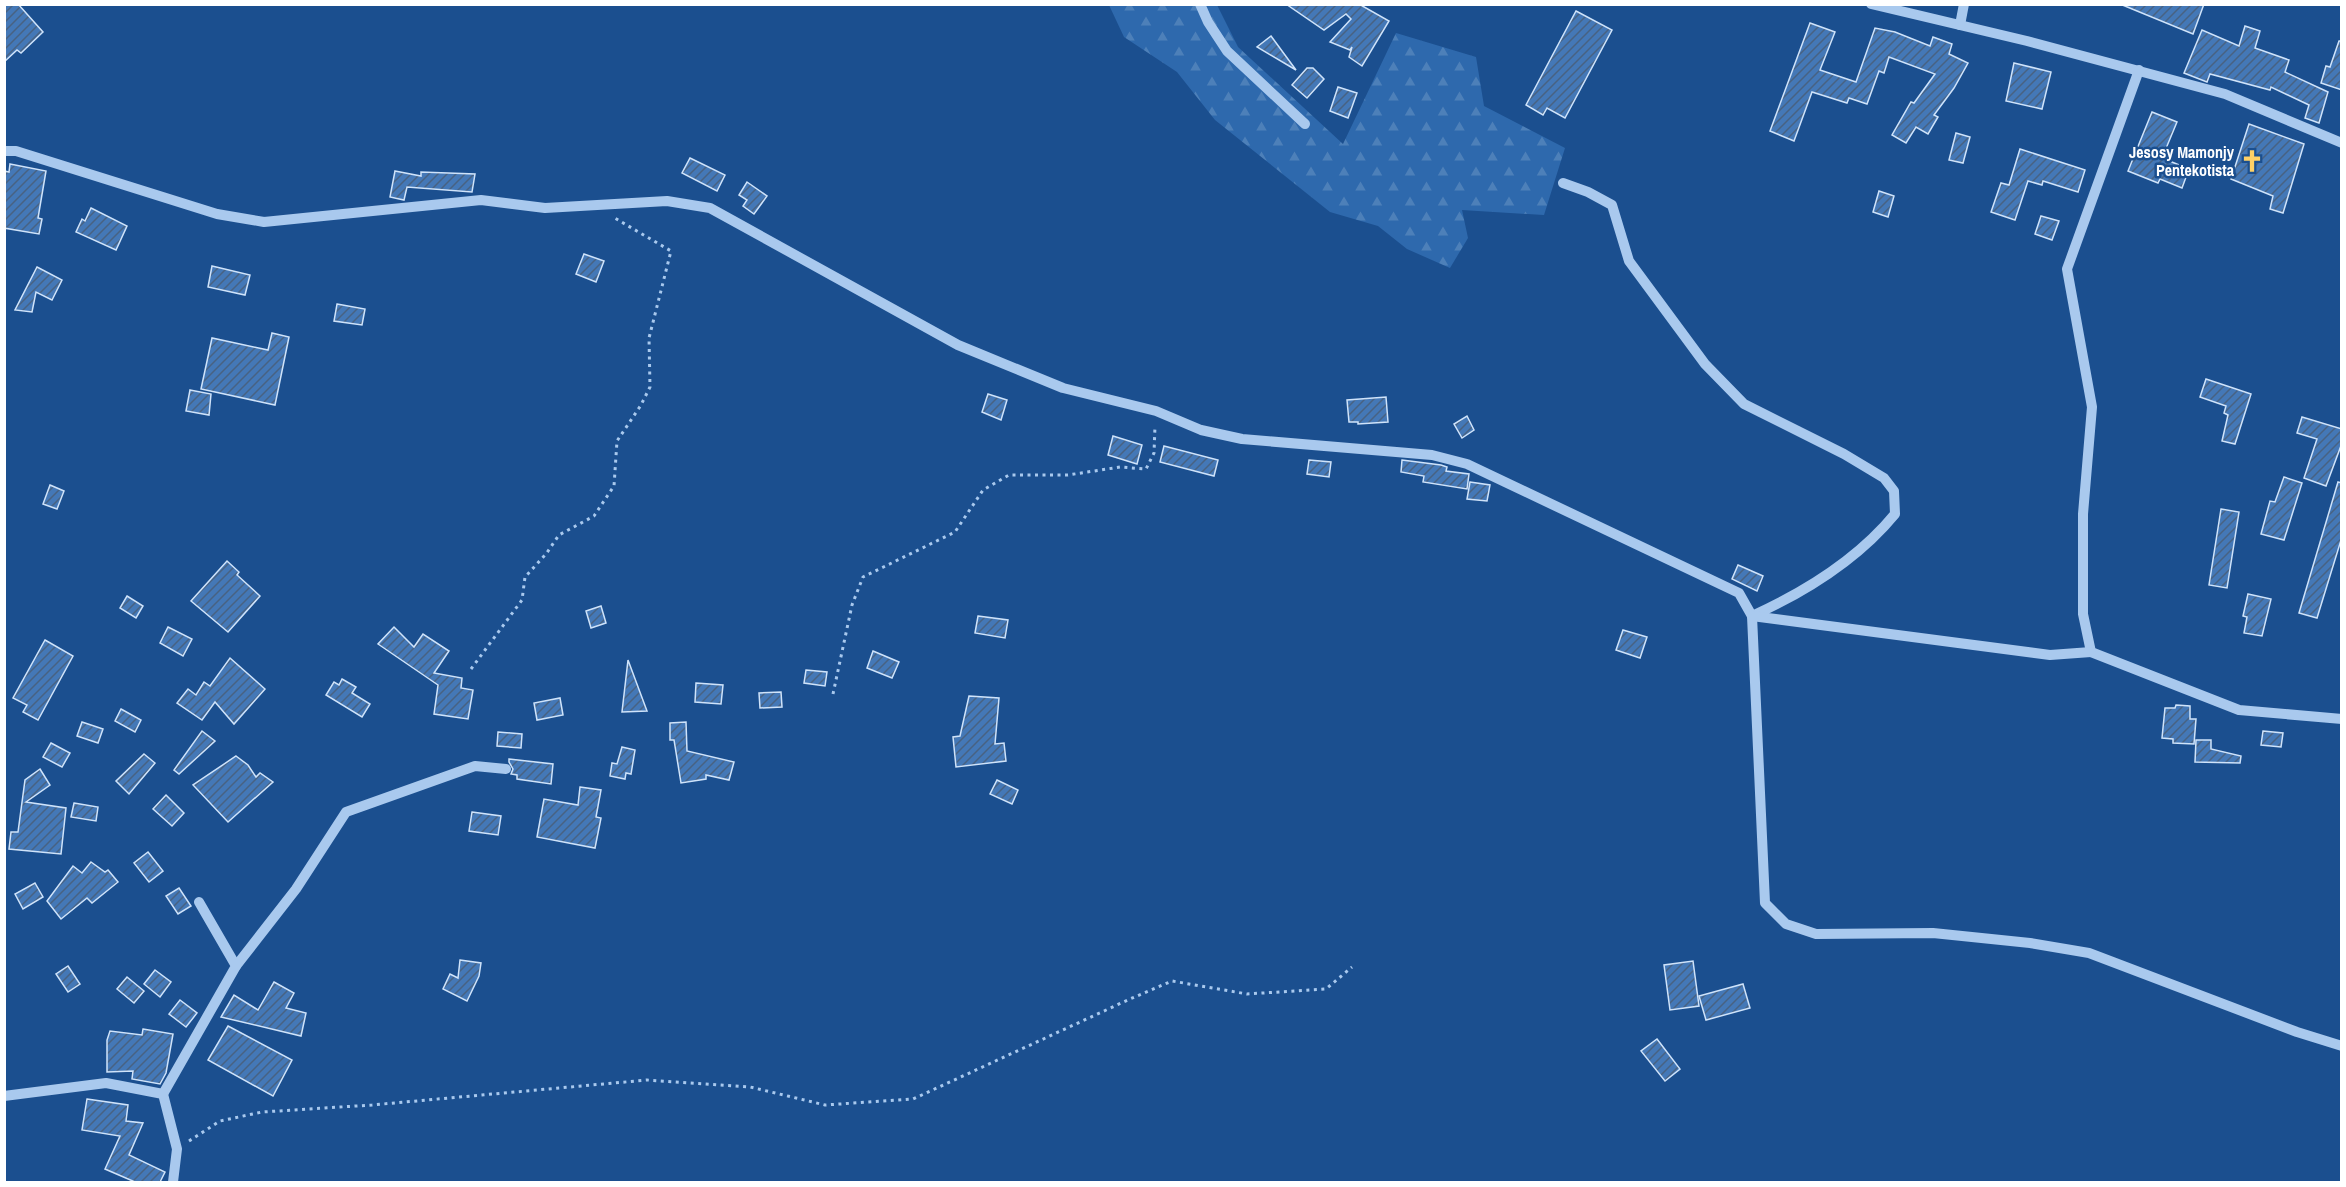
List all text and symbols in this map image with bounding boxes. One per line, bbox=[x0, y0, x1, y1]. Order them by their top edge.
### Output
place label: Jesosy Mamonjy Pentekotista bbox=[2129, 141, 2235, 181]
church icon: Jesosy Mamonjy Pentekotista bbox=[2239, 148, 2265, 174]

